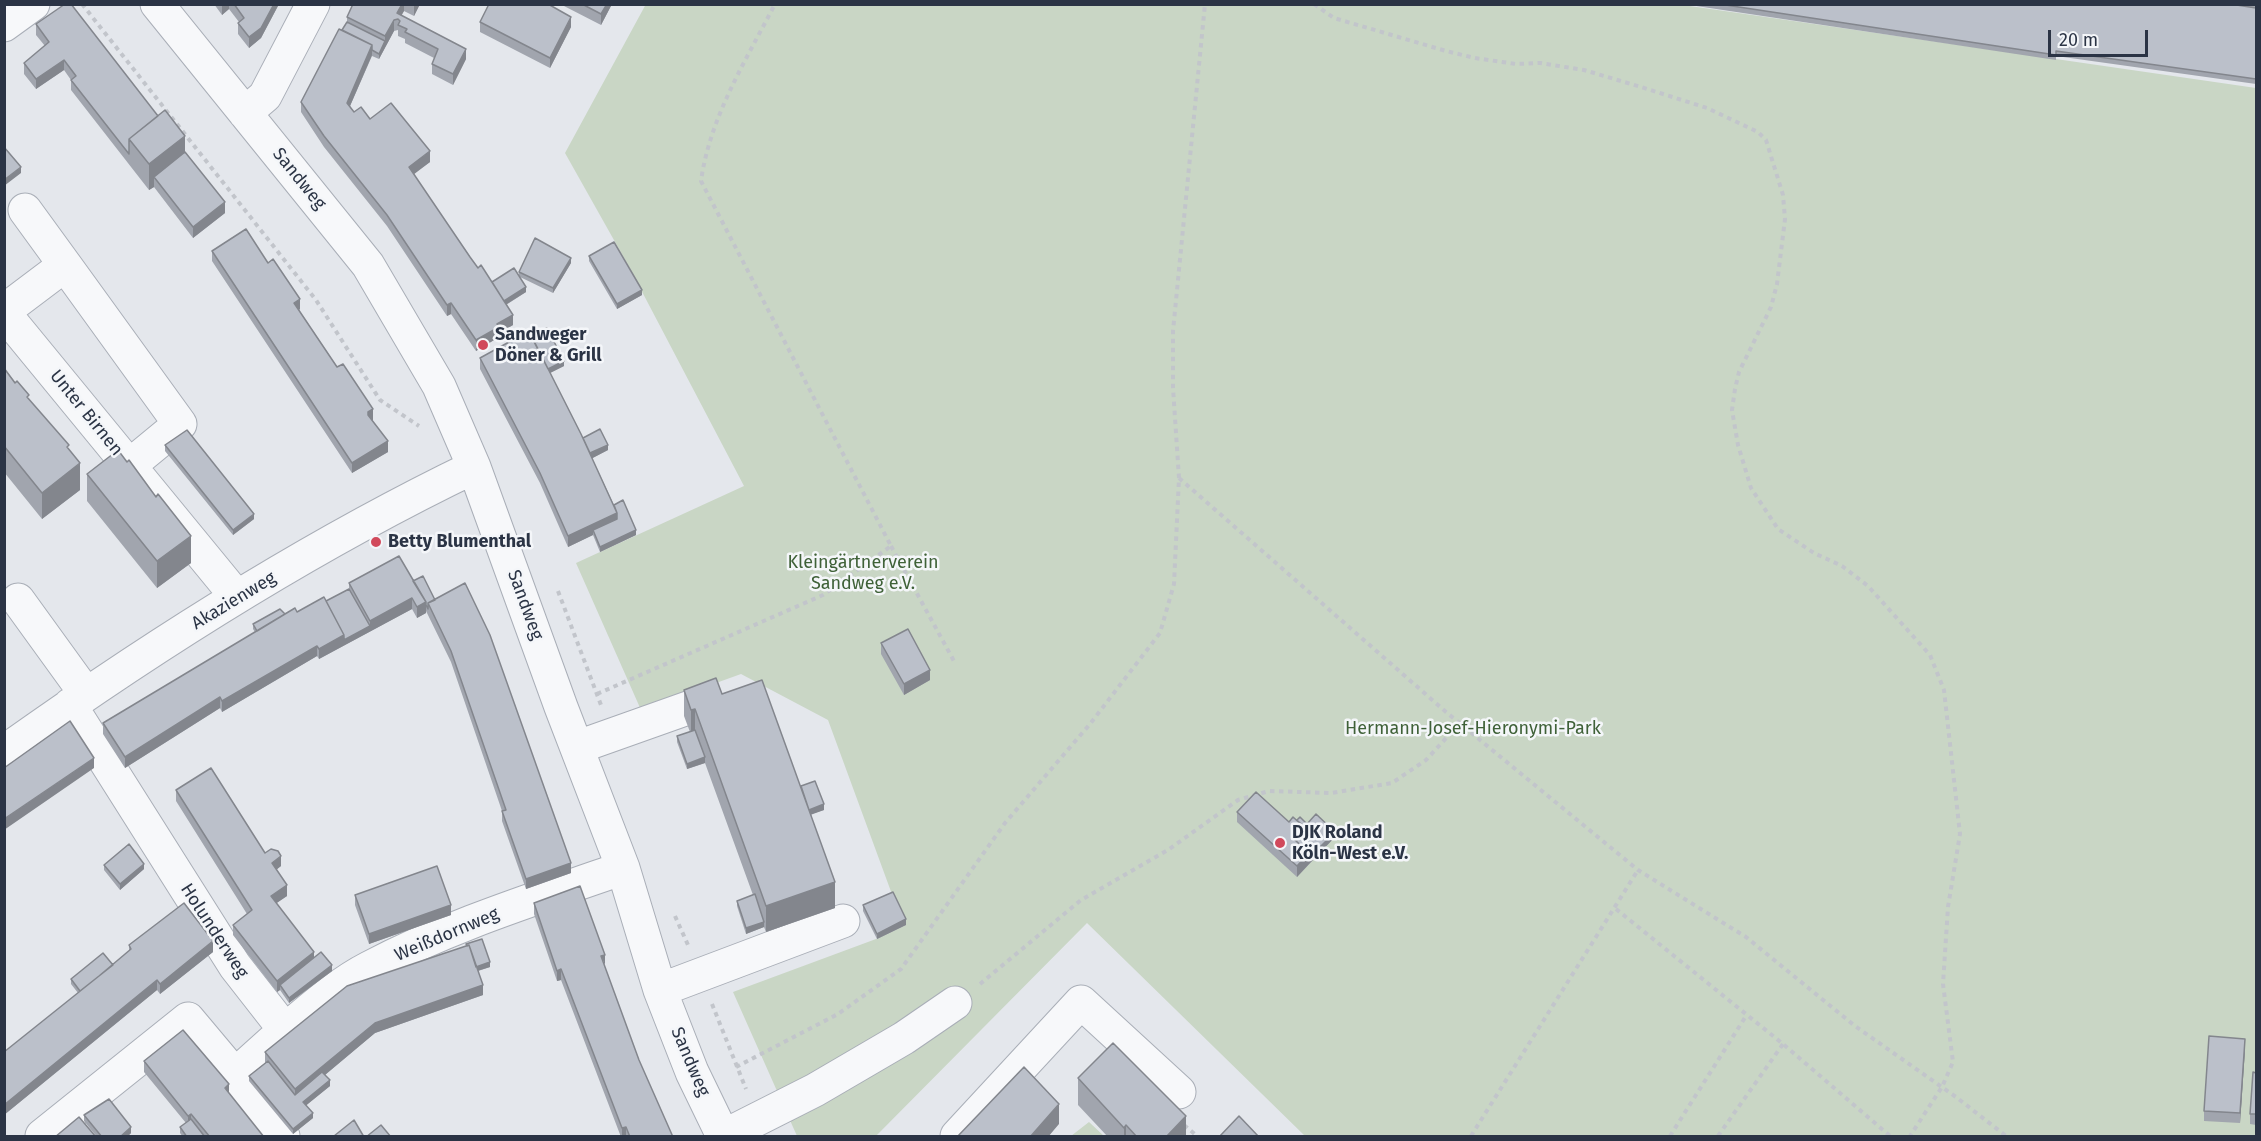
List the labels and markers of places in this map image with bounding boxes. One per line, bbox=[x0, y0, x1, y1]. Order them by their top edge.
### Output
place label: Sandweger Döner & Grill bbox=[495, 324, 602, 366]
marker: Sandweger Döner & Grill bbox=[476, 338, 490, 352]
place label: Betty Blumenthal bbox=[388, 531, 531, 553]
marker: Betty Blumenthal bbox=[369, 535, 383, 549]
place label: DJK Roland Köln-West e.V. bbox=[1292, 822, 1408, 864]
marker: DJK Roland Köln-West e.V. bbox=[1273, 836, 1287, 850]

